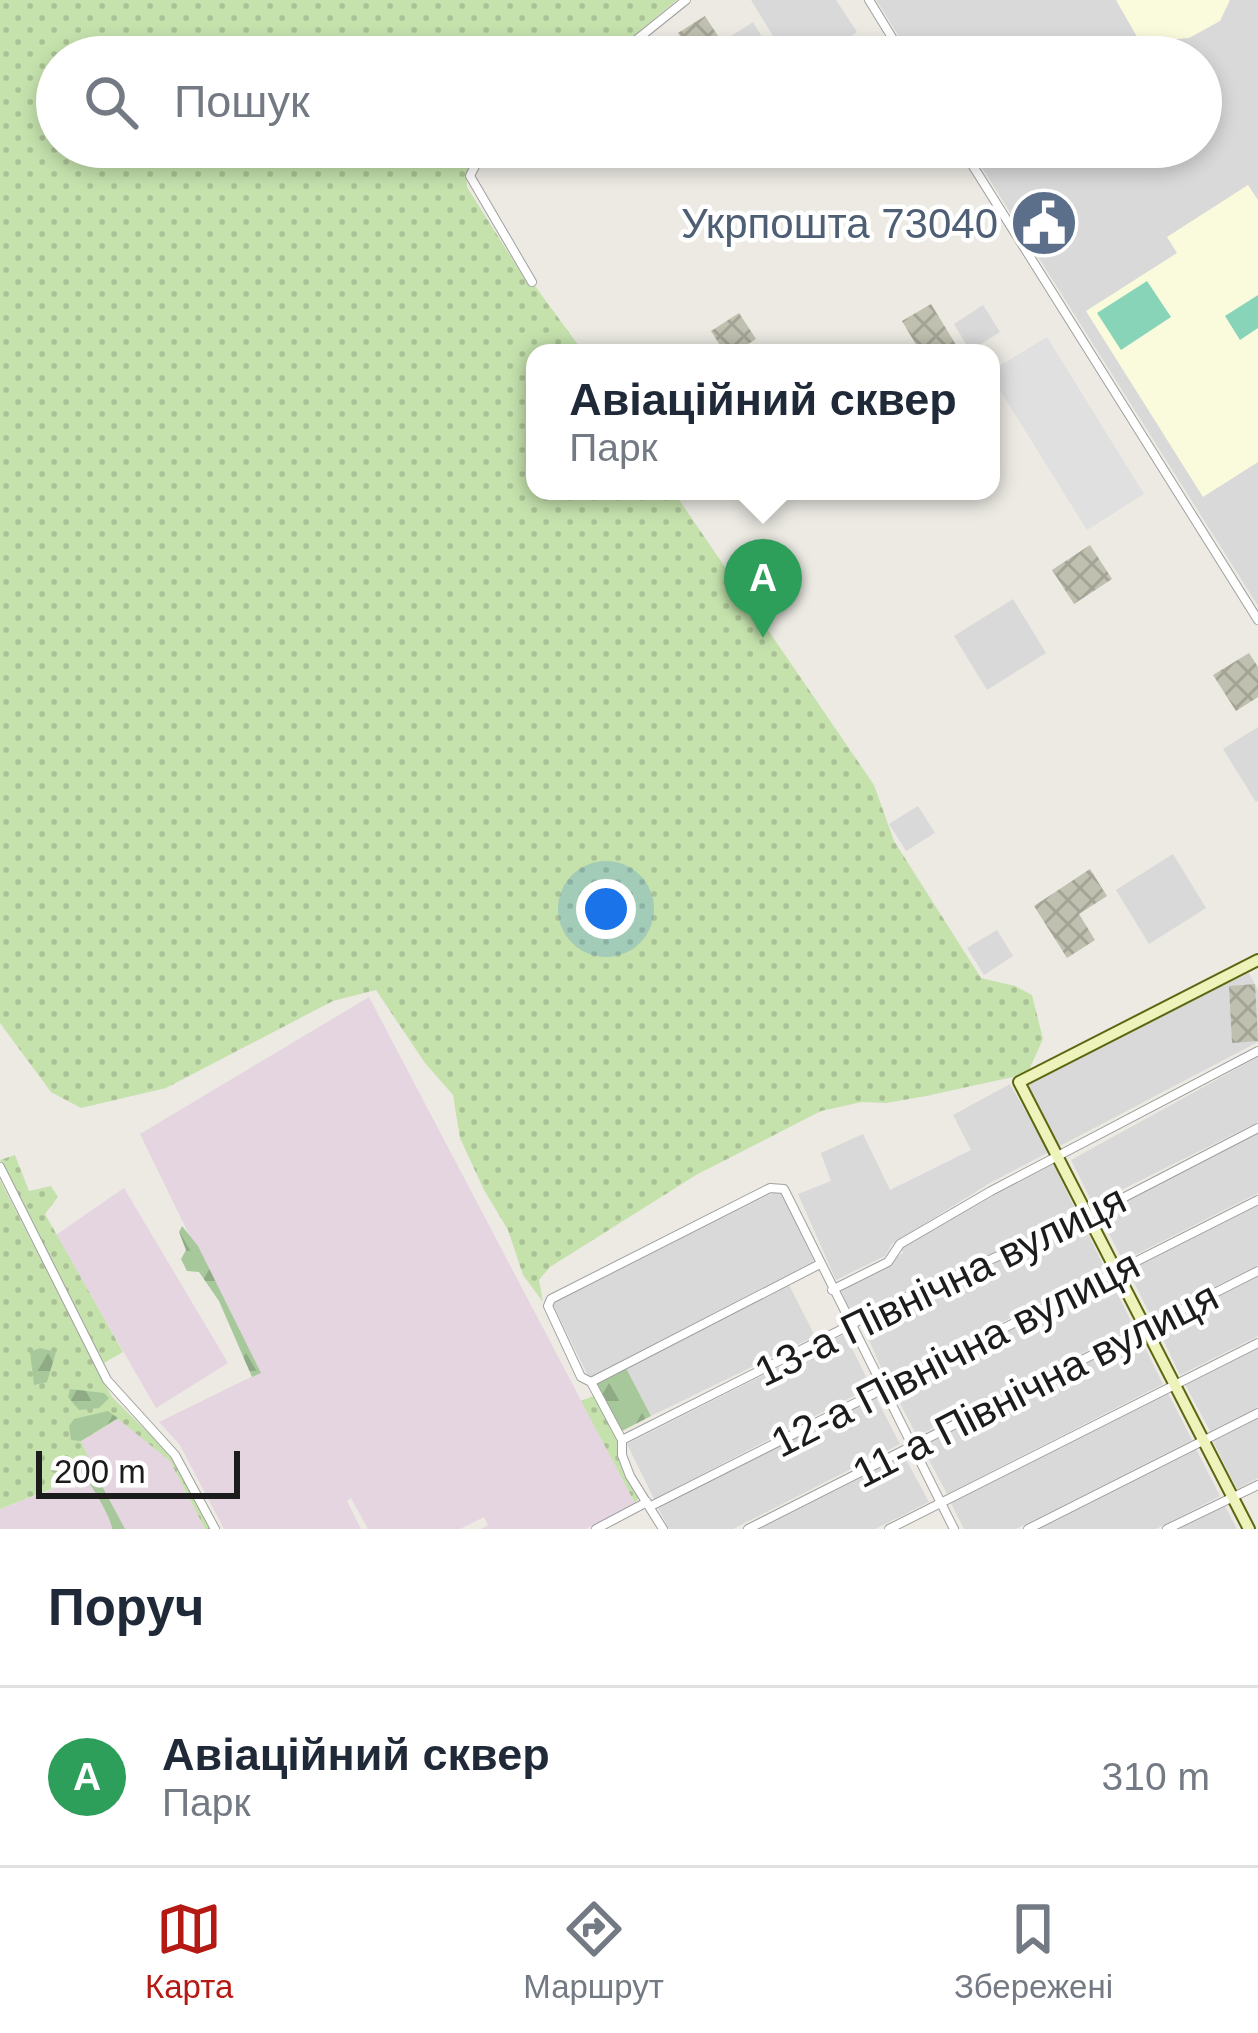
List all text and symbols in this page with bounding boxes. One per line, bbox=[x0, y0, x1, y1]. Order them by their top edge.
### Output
search box bbox=[36, 36, 1222, 168]
icon: search bbox=[78, 69, 144, 135]
text: Пошук bbox=[174, 76, 310, 127]
public building icon: Укрпошта 73040 bbox=[1009, 188, 1079, 258]
place label: Укрпошта 73040 bbox=[681, 200, 998, 247]
popup bbox=[526, 344, 1000, 500]
text: Авіаційний сквер bbox=[569, 374, 957, 425]
text: Парк bbox=[569, 426, 658, 469]
pin: A bbox=[724, 539, 802, 638]
your location bbox=[576, 879, 636, 939]
street label: 13-а Північна вулиця bbox=[747, 1175, 1133, 1396]
street label: 12-а Північна вулиця bbox=[763, 1240, 1147, 1467]
street label: 11-а Північна вулиця bbox=[845, 1272, 1226, 1497]
scale bar bbox=[36, 1445, 240, 1498]
text: 200 m bbox=[54, 1453, 146, 1490]
text: Поруч bbox=[48, 1579, 204, 1636]
text: Авіаційний сквер bbox=[162, 1729, 550, 1780]
text: A bbox=[73, 1755, 101, 1798]
text: 310 m bbox=[1102, 1755, 1210, 1798]
text: Парк bbox=[162, 1781, 250, 1824]
tab: Карта bbox=[145, 1896, 233, 2006]
tab: Маршрут bbox=[523, 1896, 664, 2006]
tab: Збережені bbox=[954, 1896, 1113, 2006]

